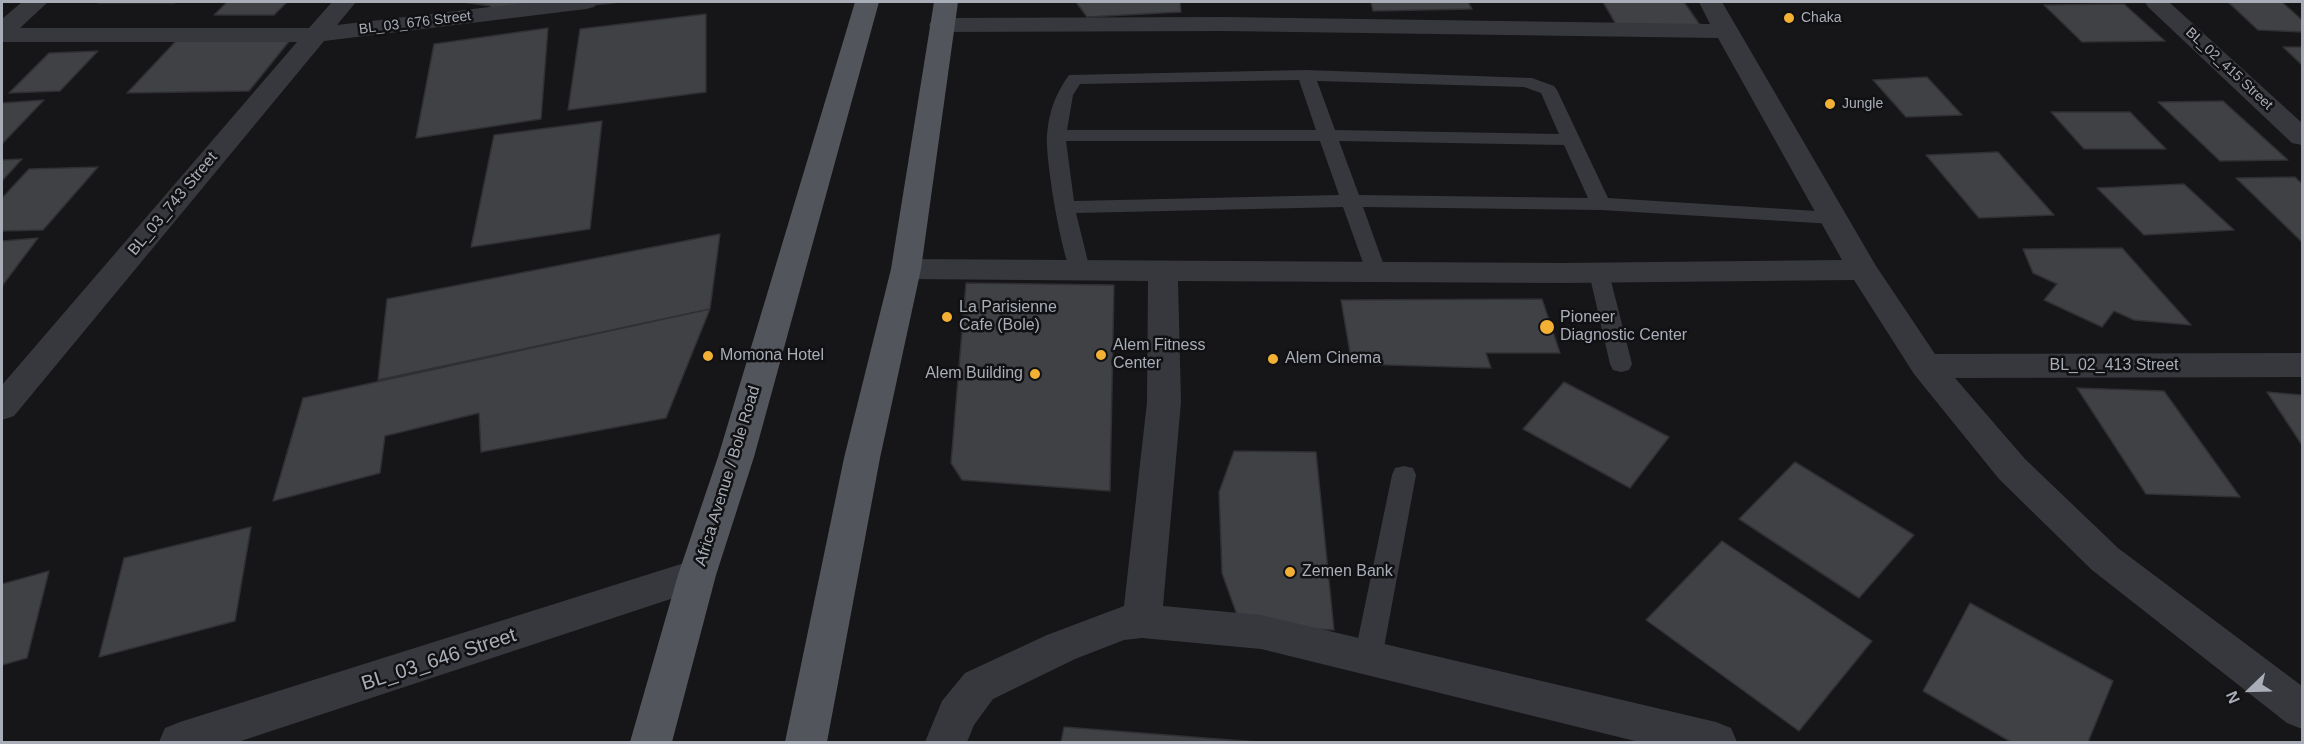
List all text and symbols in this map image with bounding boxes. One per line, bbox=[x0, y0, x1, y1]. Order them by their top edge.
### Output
street label: BL_03_676 Street bbox=[358, 8, 472, 38]
place label: Chaka bbox=[1801, 10, 1841, 26]
marker: Chaka bbox=[1782, 11, 1796, 25]
street label: BL_02_415 Street bbox=[2182, 24, 2276, 114]
place label: Jungle bbox=[1842, 96, 1883, 112]
marker: Jungle bbox=[1823, 97, 1837, 111]
street label: BL_03_743 Street bbox=[124, 148, 222, 260]
place label: La Parisienne Cafe (Bole) bbox=[959, 298, 1057, 336]
place label: Pioneer Diagnostic Center bbox=[1560, 308, 1687, 346]
marker: La Parisienne Cafe (Bole) bbox=[940, 310, 954, 324]
marker: Pioneer Diagnostic Center bbox=[1538, 318, 1556, 336]
place label: Alem Fitness Center bbox=[1113, 336, 1205, 374]
place label: Momona Hotel bbox=[720, 346, 824, 366]
marker: Alem Fitness Center bbox=[1094, 348, 1108, 362]
marker: Momona Hotel bbox=[701, 349, 715, 363]
place label: Alem Cinema bbox=[1285, 349, 1381, 369]
marker: Alem Cinema bbox=[1266, 352, 1280, 366]
street label: BL_02_413 Street bbox=[2050, 356, 2178, 376]
place label: Alem Building bbox=[925, 364, 1023, 384]
marker: Alem Building bbox=[1028, 367, 1042, 381]
street label: Africa Avenue / Bole Road bbox=[691, 384, 765, 568]
place label: Zemen Bank bbox=[1302, 562, 1393, 582]
marker: Zemen Bank bbox=[1283, 565, 1297, 579]
street label: BL_03_646 Street bbox=[359, 624, 519, 696]
north arrow bbox=[2220, 660, 2280, 720]
text: N bbox=[2223, 689, 2243, 706]

